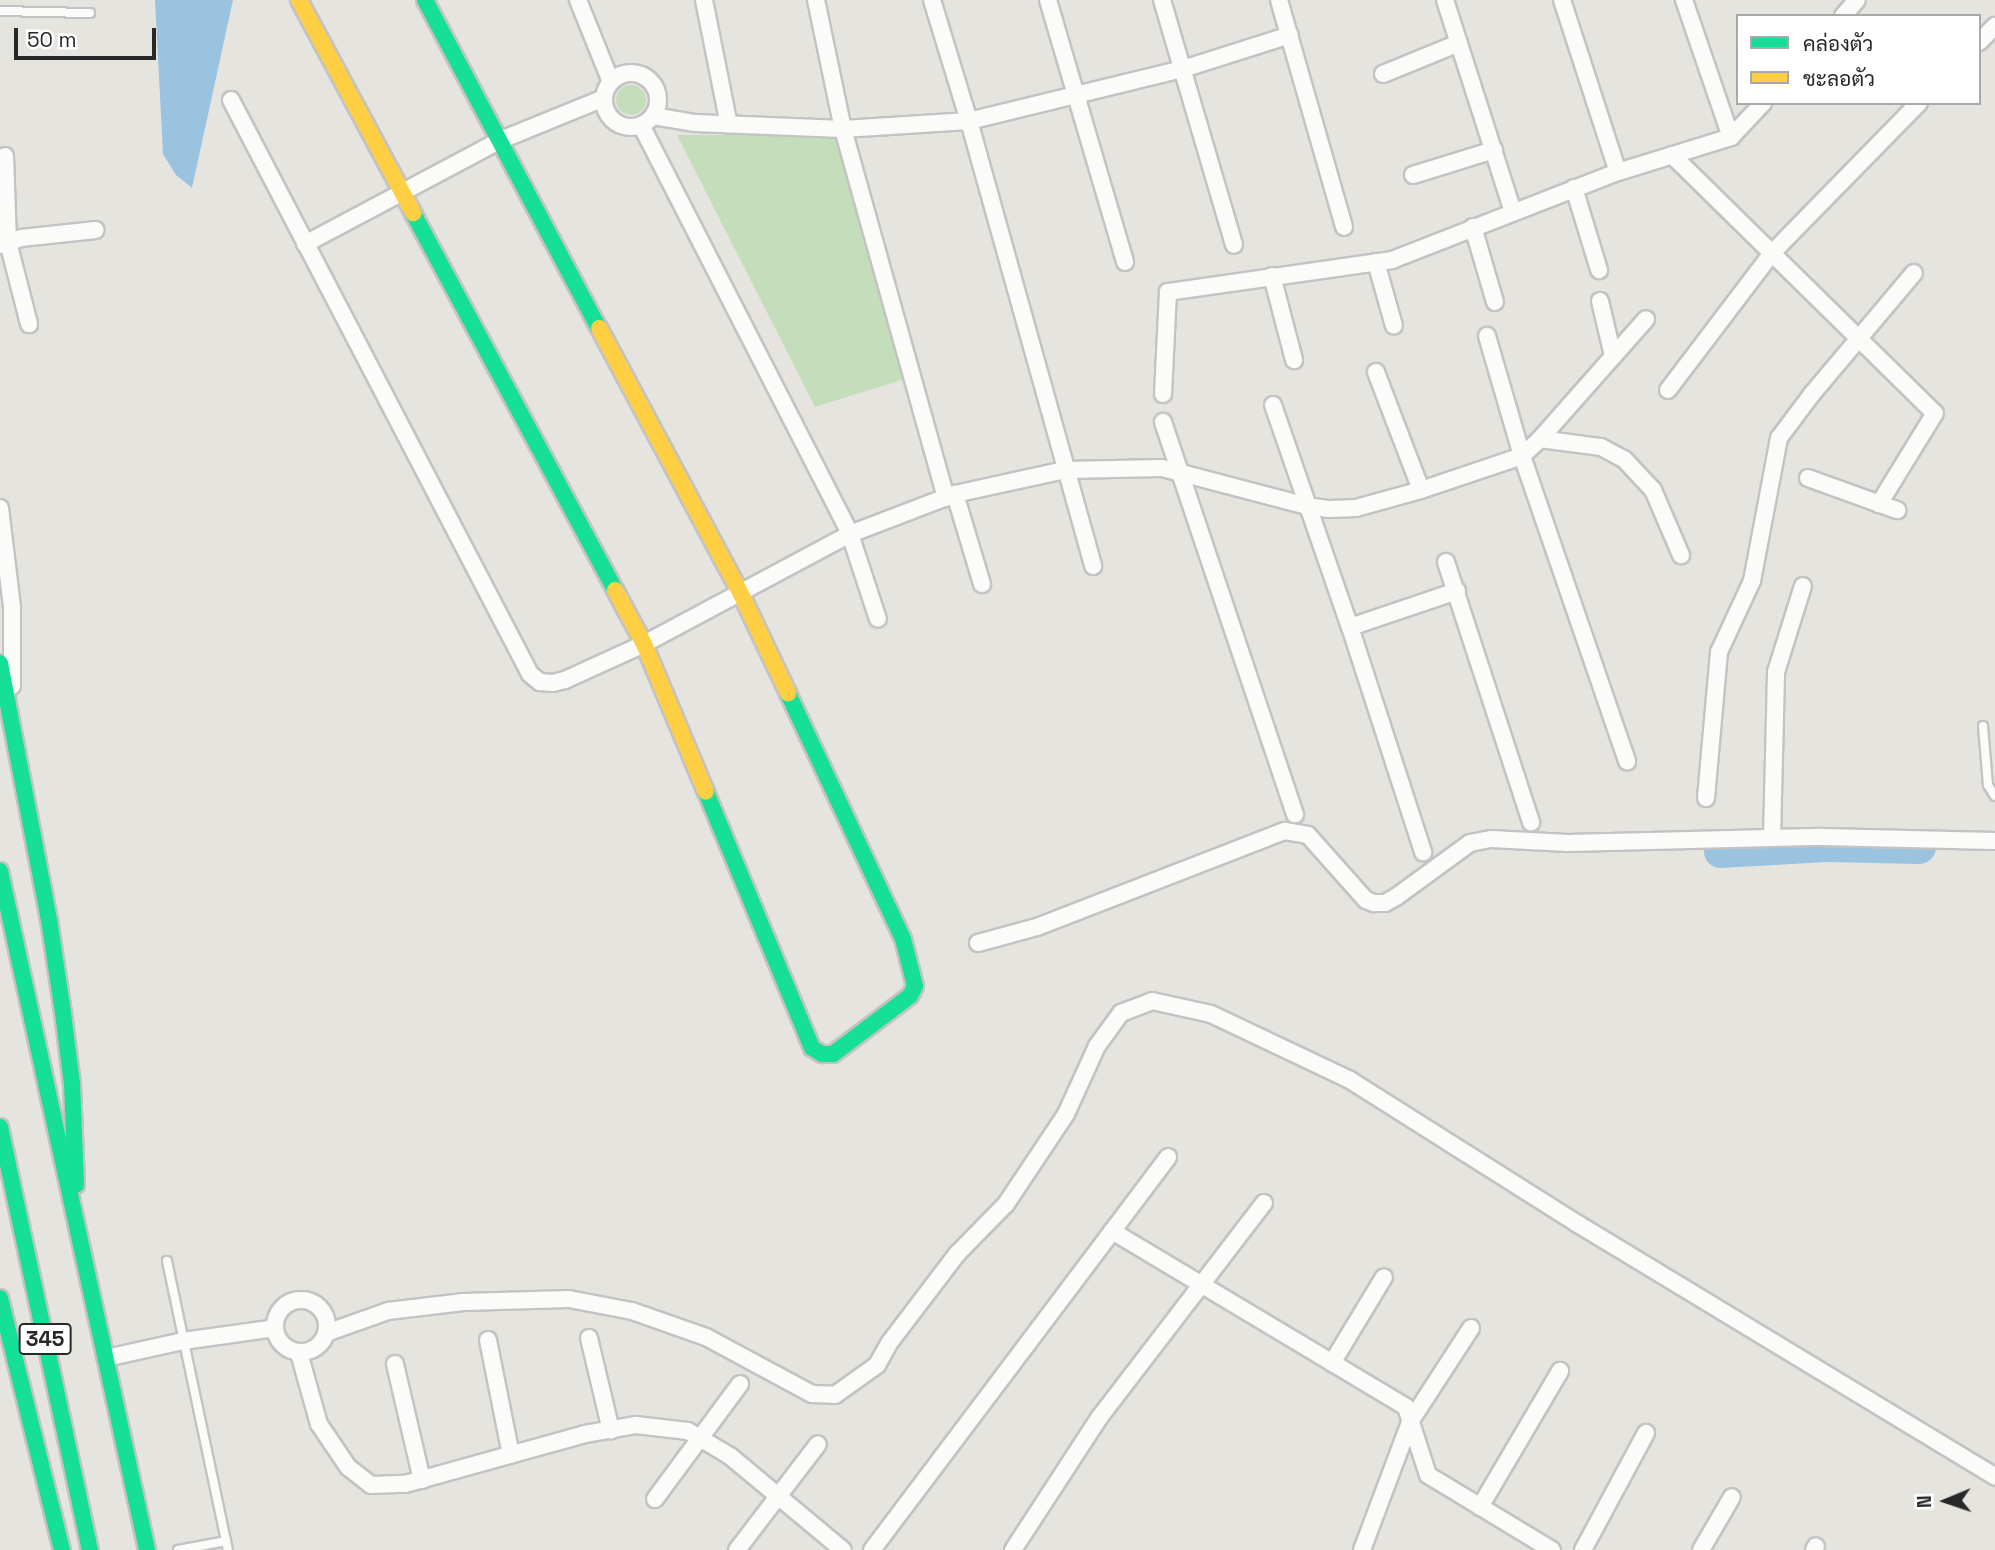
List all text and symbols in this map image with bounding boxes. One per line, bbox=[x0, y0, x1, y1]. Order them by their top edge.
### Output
scale bar bbox=[18, 14, 159, 58]
legend bbox=[1736, 14, 1981, 105]
text: 50 m bbox=[27, 26, 77, 53]
text: คล่องตัว bbox=[1803, 30, 1873, 57]
text: ชะลอตัว bbox=[1803, 65, 1875, 92]
road number: 345 bbox=[17, 1322, 73, 1356]
north arrow bbox=[1911, 1466, 1981, 1536]
text: N bbox=[1912, 1495, 1937, 1509]

